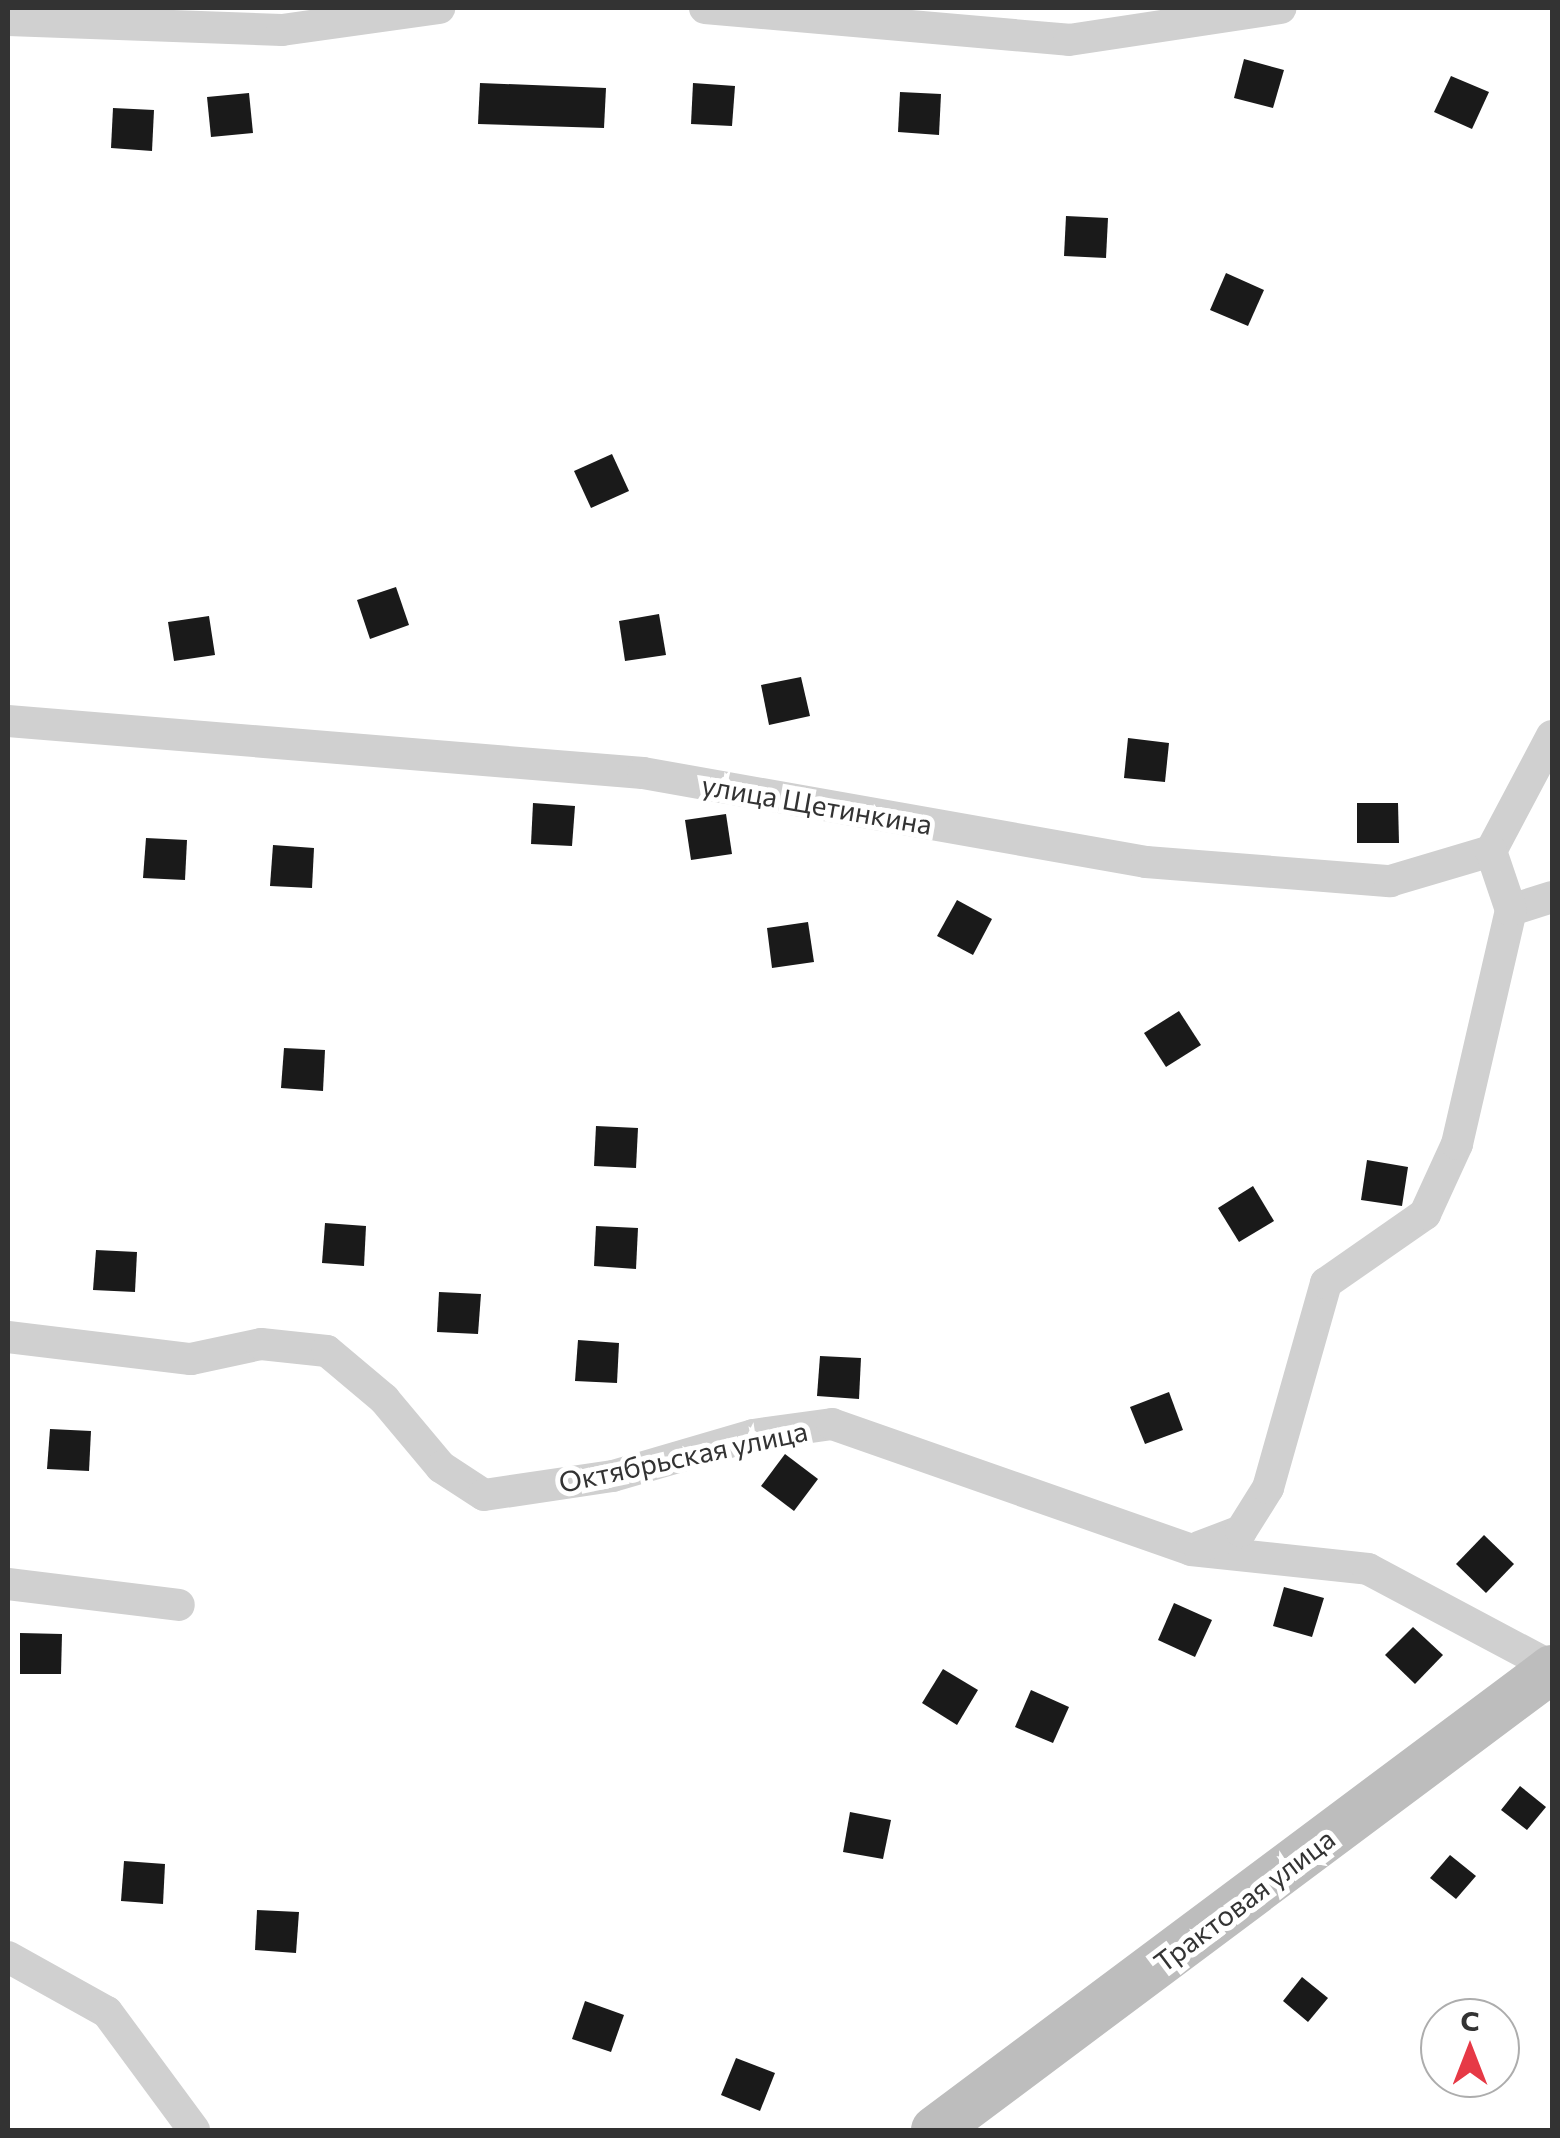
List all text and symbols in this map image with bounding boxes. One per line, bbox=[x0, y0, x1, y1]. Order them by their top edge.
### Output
street label: улица Щетинкина bbox=[699, 767, 935, 841]
street label: Октябрьская улица bbox=[556, 1413, 810, 1499]
street label: Трактовая улица bbox=[1147, 1821, 1341, 1979]
north arrow bbox=[1420, 1998, 1520, 2098]
text: С bbox=[1460, 2003, 1480, 2037]

